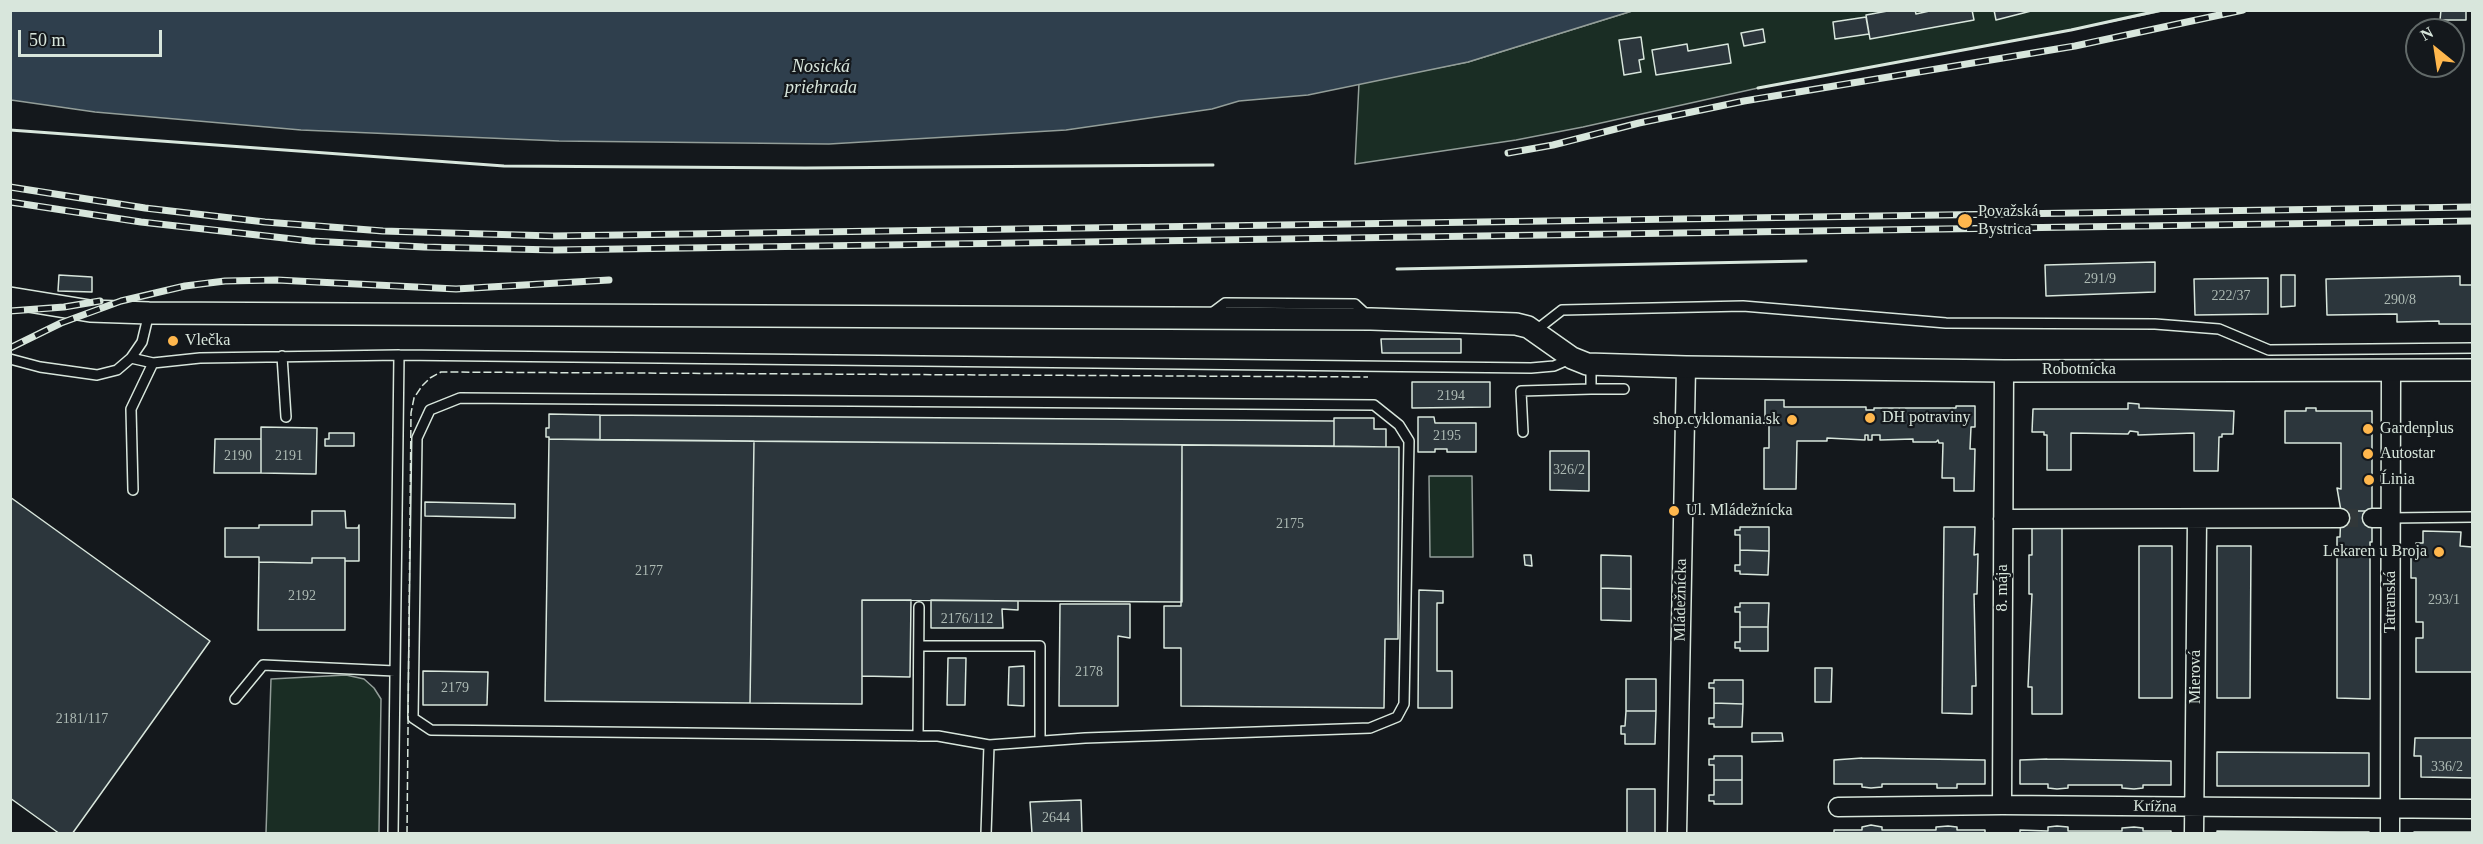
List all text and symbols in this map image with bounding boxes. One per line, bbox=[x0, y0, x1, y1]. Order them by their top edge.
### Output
scale bar bbox=[21, 18, 165, 56]
north arrow bbox=[2405, 18, 2465, 78]
text: N bbox=[2417, 23, 2436, 44]
text: 50 m bbox=[29, 30, 66, 50]
water label: Nosická priehrada bbox=[785, 56, 857, 98]
place label: Považská Bystrica bbox=[1978, 202, 2038, 240]
marker: Považská Bystrica bbox=[1956, 212, 1974, 230]
house number: 291/9 bbox=[2084, 271, 2116, 287]
house number: 222/37 bbox=[2212, 288, 2250, 304]
house number: 290/8 bbox=[2384, 292, 2416, 308]
place label: Vlečka bbox=[185, 331, 230, 351]
marker: Vlečka bbox=[166, 334, 180, 348]
street label: Robotnícka bbox=[2042, 360, 2116, 380]
house number: 2194 bbox=[1437, 388, 1465, 404]
place label: DH potraviny bbox=[1882, 408, 1970, 428]
place label: shop.cyklomania.sk bbox=[1653, 410, 1780, 430]
marker: DH potraviny bbox=[1863, 411, 1877, 425]
marker: shop.cyklomania.sk bbox=[1785, 413, 1799, 427]
place label: Gardenplus bbox=[2380, 419, 2454, 439]
marker: Gardenplus bbox=[2361, 422, 2375, 436]
house number: 2195 bbox=[1433, 428, 1461, 444]
place label: Autostar bbox=[2380, 444, 2435, 464]
marker: Autostar bbox=[2361, 447, 2375, 461]
house number: 2190 bbox=[224, 448, 252, 464]
house number: 2191 bbox=[275, 448, 303, 464]
house number: 326/2 bbox=[1553, 462, 1585, 478]
place label: Ĺinia bbox=[2381, 470, 2415, 490]
marker: Ĺinia bbox=[2362, 473, 2376, 487]
place label: Ul. Mládežnícka bbox=[1686, 501, 1793, 521]
marker: Ul. Mládežnícka bbox=[1667, 504, 1681, 518]
house number: 2175 bbox=[1276, 516, 1304, 532]
place label: Lekaren u Broja bbox=[2323, 542, 2427, 562]
marker: Lekaren u Broja bbox=[2432, 545, 2446, 559]
street label: Mládežnícka bbox=[1671, 559, 1691, 641]
house number: 2177 bbox=[635, 563, 663, 579]
street label: 8. mája bbox=[1993, 564, 2013, 612]
street label: Tatranská bbox=[2381, 571, 2401, 633]
house number: 2192 bbox=[288, 588, 316, 604]
house number: 293/1 bbox=[2428, 592, 2460, 608]
house number: 2176/112 bbox=[941, 611, 993, 627]
street label: Mierová bbox=[2186, 650, 2206, 704]
house number: 2178 bbox=[1075, 664, 1103, 680]
house number: 2179 bbox=[441, 680, 469, 696]
house number: 2181/117 bbox=[56, 711, 108, 727]
house number: 336/2 bbox=[2431, 759, 2463, 775]
street label: Krížna bbox=[2133, 797, 2177, 817]
house number: 2644 bbox=[1042, 810, 1070, 826]

